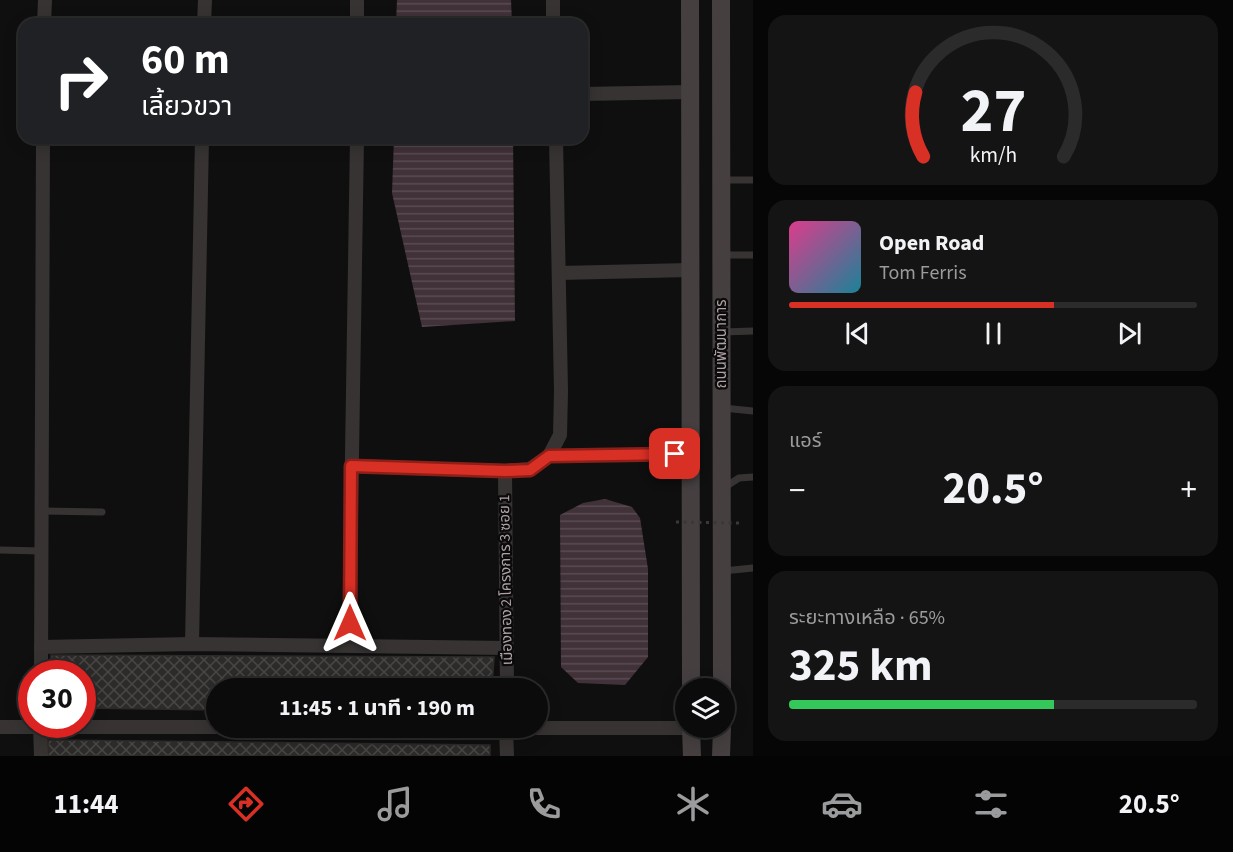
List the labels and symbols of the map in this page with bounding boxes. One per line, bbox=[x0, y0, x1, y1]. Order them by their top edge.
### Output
street label: ถนนพัฒนาการ bbox=[711, 299, 732, 389]
pin bbox=[649, 428, 700, 479]
street label: เมืองทอง 2 โครงการ 3 ซอย 1 bbox=[494, 494, 518, 666]
position arrow bbox=[318, 591, 382, 655]
speed limit sign: 30 bbox=[18, 660, 96, 738]

